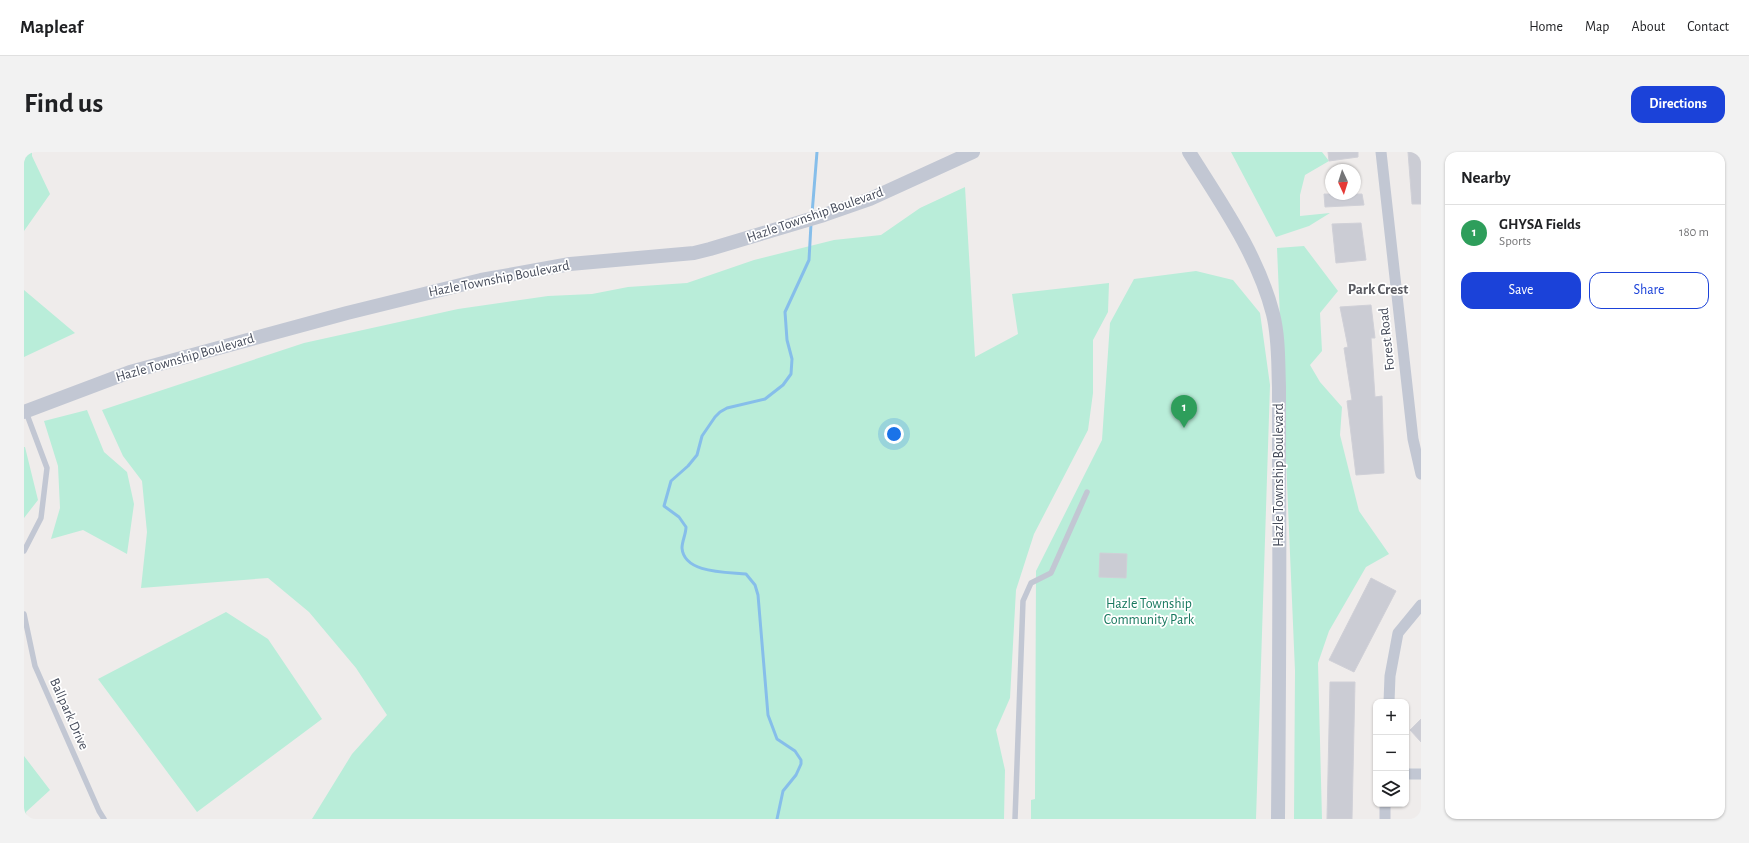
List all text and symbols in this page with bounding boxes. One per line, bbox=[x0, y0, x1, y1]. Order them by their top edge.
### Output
text: Mapleaf bbox=[20, 18, 83, 37]
text: Home bbox=[1529, 20, 1563, 34]
text: Map bbox=[1585, 20, 1609, 34]
text: About bbox=[1631, 20, 1665, 34]
text: Contact bbox=[1687, 20, 1729, 34]
button: Directions bbox=[1631, 86, 1725, 123]
text: Find us bbox=[24, 90, 103, 118]
north arrow bbox=[1325, 164, 1361, 200]
text: Nearby bbox=[1461, 169, 1511, 186]
street label: Hazle Township Boulevard bbox=[745, 185, 885, 245]
text: GHYSA Fields bbox=[1499, 217, 1581, 232]
text: 1 bbox=[1472, 226, 1476, 239]
text: 180 m bbox=[1679, 226, 1709, 239]
text: Sports bbox=[1499, 235, 1531, 248]
street label: Hazle Township Boulevard bbox=[427, 258, 571, 300]
button: Save bbox=[1461, 272, 1581, 309]
button: Share bbox=[1589, 272, 1709, 309]
district label: Park Crest bbox=[1348, 282, 1408, 297]
street label: Forest Road bbox=[1377, 307, 1397, 371]
street label: Hazle Township Boulevard bbox=[114, 332, 256, 384]
pin: 1 bbox=[1171, 395, 1197, 428]
street label: Hazle Township Boulevard bbox=[1272, 403, 1286, 547]
your location bbox=[884, 424, 904, 444]
park label: Hazle Township Community Park bbox=[1104, 597, 1195, 627]
street label: Ballpark Drive bbox=[47, 676, 91, 752]
map controls bbox=[1373, 699, 1409, 807]
button: + bbox=[1373, 699, 1409, 735]
button: − bbox=[1373, 735, 1409, 771]
button: layers bbox=[1373, 771, 1409, 807]

